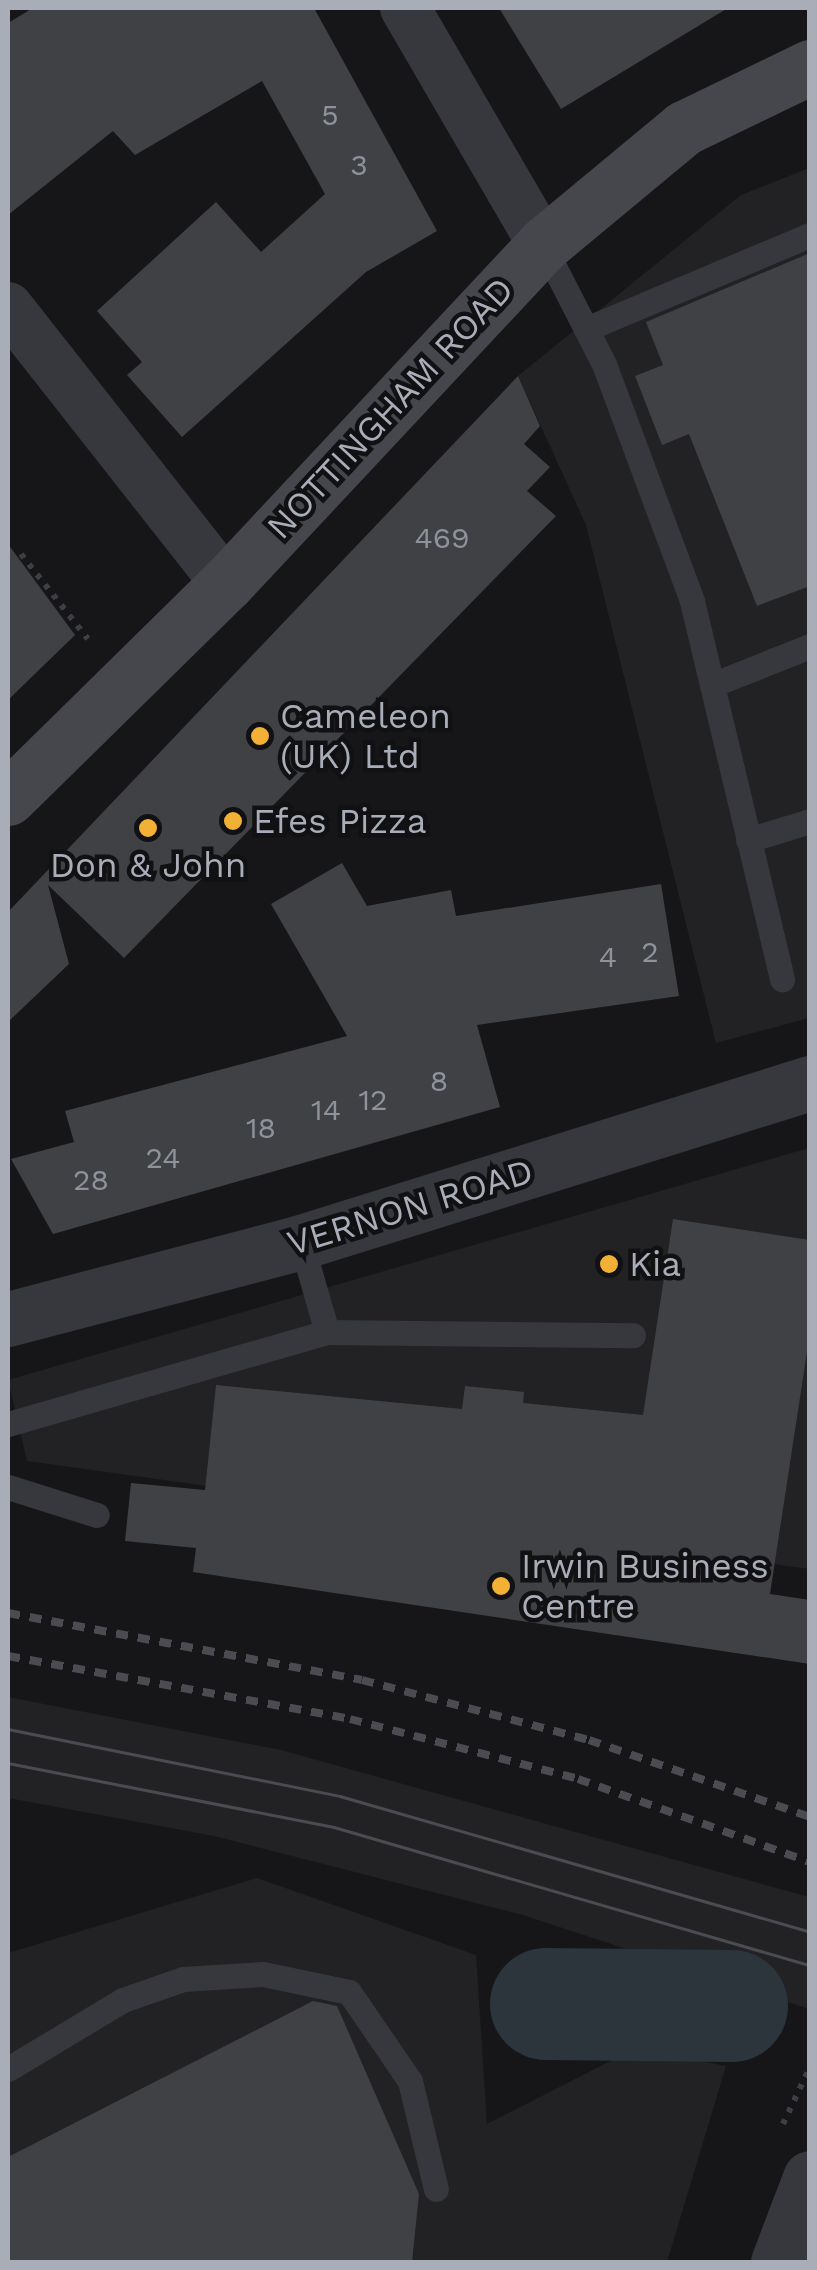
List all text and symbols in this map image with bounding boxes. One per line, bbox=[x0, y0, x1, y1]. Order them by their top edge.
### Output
house number: 5 bbox=[321, 97, 339, 133]
house number: 3 bbox=[350, 147, 368, 183]
street label: NOTTINGHAM ROAD bbox=[258, 269, 522, 547]
house number: 469 bbox=[414, 520, 470, 556]
place label: Cameleon (UK) Ltd bbox=[280, 695, 451, 777]
marker: Cameleon (UK) Ltd bbox=[249, 725, 271, 747]
place label: Efes Pizza bbox=[253, 800, 426, 842]
marker: Efes Pizza bbox=[222, 810, 244, 832]
marker: Don & John bbox=[137, 817, 159, 839]
place label: Don & John bbox=[49, 844, 247, 886]
house number: 2 bbox=[641, 934, 659, 970]
house number: 4 bbox=[599, 939, 617, 975]
house number: 8 bbox=[430, 1063, 448, 1099]
house number: 12 bbox=[358, 1082, 388, 1118]
house number: 14 bbox=[311, 1092, 341, 1128]
house number: 18 bbox=[246, 1110, 276, 1146]
house number: 24 bbox=[146, 1140, 180, 1176]
street label: VERNON ROAD bbox=[282, 1150, 538, 1264]
house number: 28 bbox=[73, 1162, 109, 1198]
place label: Kia bbox=[629, 1243, 681, 1285]
marker: Kia bbox=[598, 1253, 620, 1275]
place label: Irwin Business Centre bbox=[521, 1545, 769, 1627]
marker: Irwin Business Centre bbox=[490, 1575, 512, 1597]

